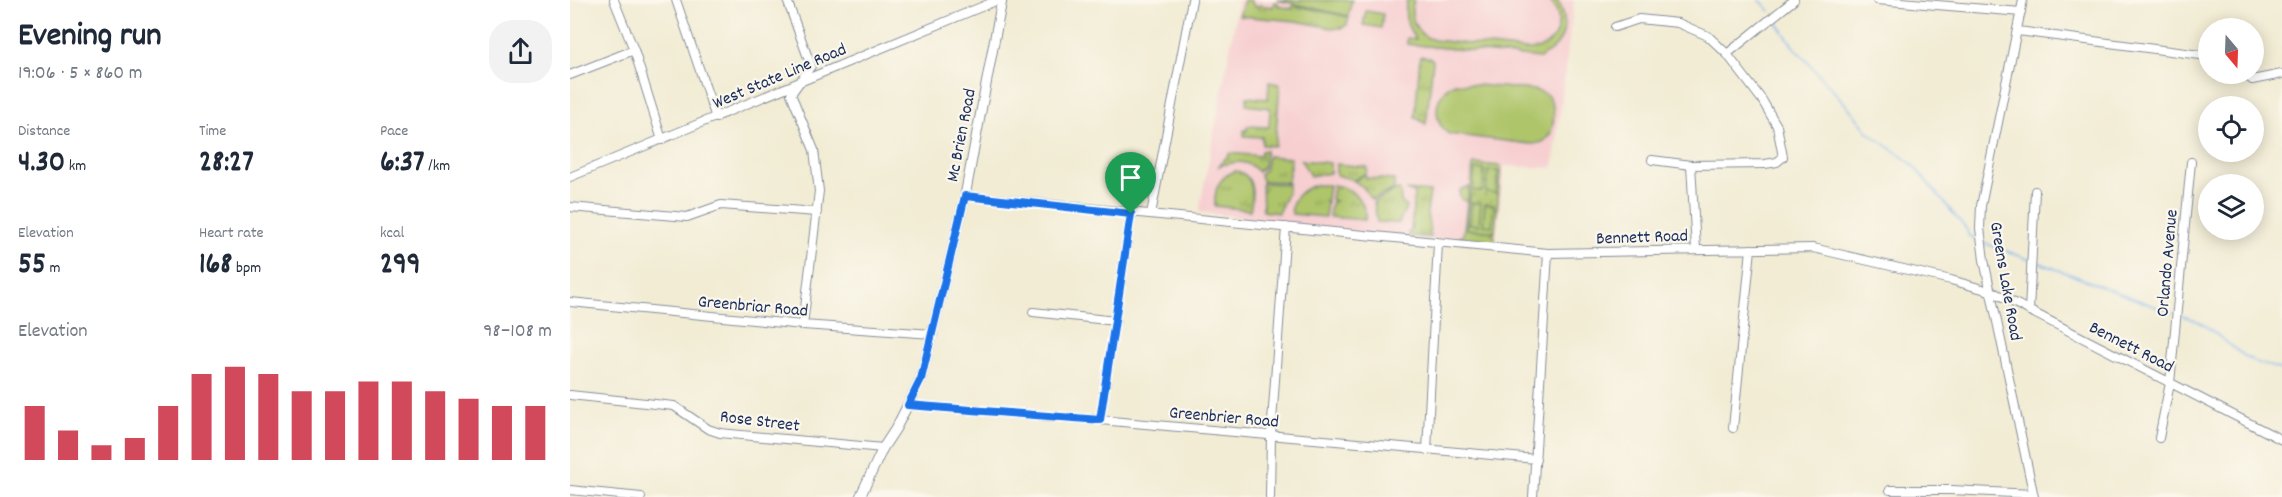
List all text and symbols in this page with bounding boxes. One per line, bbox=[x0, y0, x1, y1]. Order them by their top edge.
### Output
text: Evening run bbox=[18, 14, 162, 61]
north arrow bbox=[2198, 18, 2264, 84]
map controls bbox=[2198, 18, 2264, 240]
button: share bbox=[489, 20, 552, 83]
street label: West State Line Road bbox=[709, 38, 851, 117]
text: 19:06 · 5 × 860 m bbox=[18, 60, 143, 88]
street label: Mc Brien Road bbox=[941, 87, 984, 184]
button: locate bbox=[2198, 96, 2264, 162]
text: Distance bbox=[18, 120, 70, 143]
text: Time bbox=[199, 120, 226, 143]
text: Pace bbox=[380, 120, 408, 143]
text: 4.30 bbox=[18, 143, 65, 186]
text: 28:27 bbox=[199, 143, 254, 186]
text: 6:37 bbox=[380, 143, 425, 186]
pin bbox=[1105, 152, 1156, 214]
text: km bbox=[65, 155, 86, 178]
text: /km bbox=[425, 155, 450, 178]
icon: arrive bbox=[1114, 161, 1147, 194]
button: layers bbox=[2198, 174, 2264, 240]
street label: Orlando Avenue bbox=[2151, 208, 2186, 318]
street label: Greens Lake Road bbox=[1982, 220, 2027, 343]
text: Elevation bbox=[18, 222, 74, 245]
text: Heart rate bbox=[199, 222, 264, 245]
text: kcal bbox=[380, 222, 404, 245]
street label: Bennett Road bbox=[1596, 224, 1689, 253]
text: 55 bbox=[18, 245, 46, 288]
text: 168 bbox=[199, 245, 232, 288]
text: 299 bbox=[380, 245, 421, 288]
text: m bbox=[46, 257, 60, 280]
text: bpm bbox=[232, 257, 261, 280]
street label: Greenbriar Road bbox=[697, 290, 809, 325]
street label: Bennett Road bbox=[2084, 316, 2178, 380]
text: Elevation bbox=[18, 318, 88, 346]
text: 98–108 m bbox=[483, 318, 552, 346]
street label: Greenbrier Road bbox=[1168, 401, 1280, 436]
street label: Rose Street bbox=[718, 405, 801, 440]

